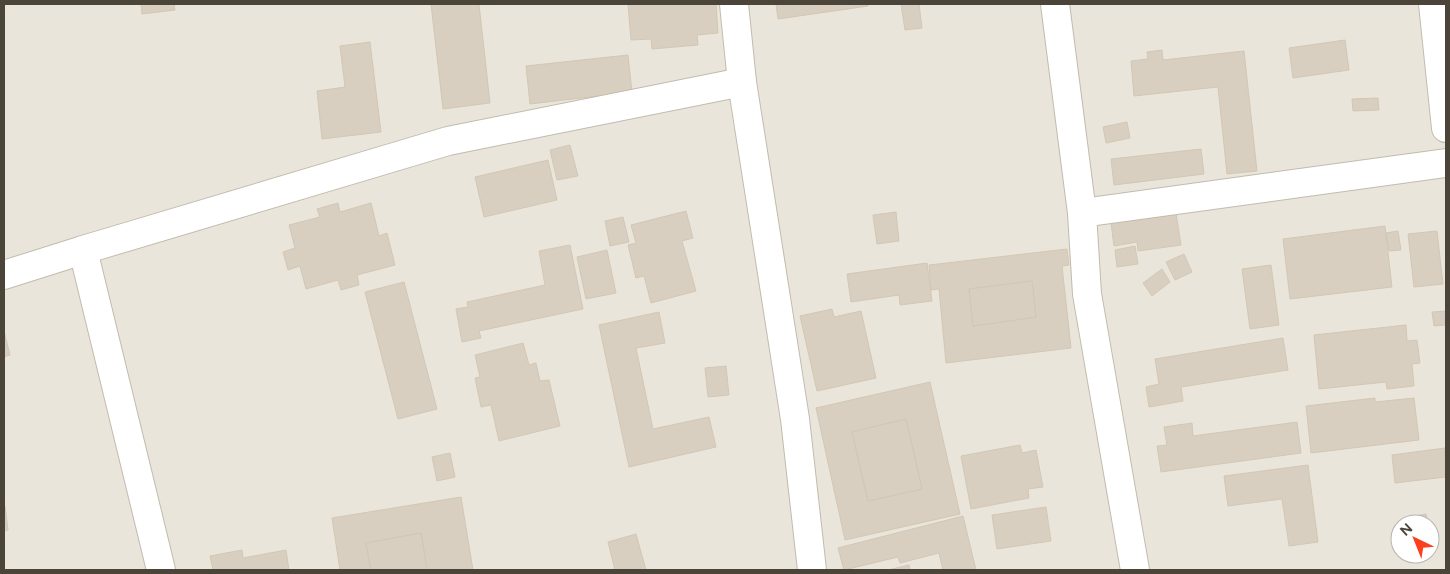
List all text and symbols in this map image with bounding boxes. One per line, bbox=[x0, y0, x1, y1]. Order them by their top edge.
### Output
north arrow bbox=[1390, 514, 1440, 564]
text: N bbox=[1397, 520, 1416, 540]

